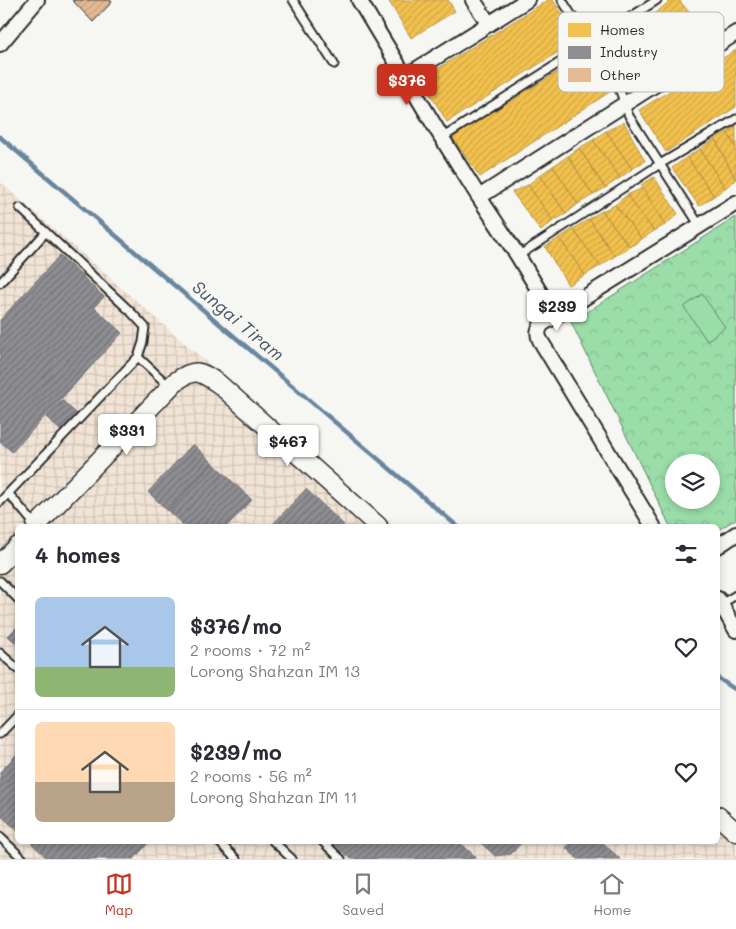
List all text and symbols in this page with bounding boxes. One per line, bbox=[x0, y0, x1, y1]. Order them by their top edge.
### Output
legend bbox=[558, 12, 724, 92]
text: Homes bbox=[600, 20, 645, 39]
text: Industry bbox=[600, 42, 658, 61]
pin: $376 bbox=[377, 64, 437, 106]
text: Other bbox=[600, 65, 641, 84]
text: $376 bbox=[388, 69, 426, 90]
water label: Sungai Tiram bbox=[188, 275, 290, 366]
pin: $239 bbox=[527, 290, 587, 332]
text: $239 bbox=[538, 295, 576, 316]
pin: $331 bbox=[97, 414, 157, 456]
text: $331 bbox=[109, 419, 145, 440]
pin: $467 bbox=[258, 424, 318, 467]
text: $467 bbox=[269, 430, 307, 451]
map controls bbox=[665, 454, 720, 509]
button: layers bbox=[665, 454, 720, 509]
icon: filters bbox=[672, 540, 700, 568]
text: 4 homes bbox=[35, 541, 121, 568]
text: $376/mo bbox=[190, 612, 282, 639]
icon: home bbox=[75, 617, 135, 677]
icon: heart bbox=[672, 633, 700, 661]
text: 2 rooms · 72 m² bbox=[190, 639, 311, 660]
text: Lorong Shahzan IM 13 bbox=[190, 660, 360, 681]
text: $239/mo bbox=[190, 738, 282, 765]
icon: home bbox=[75, 742, 135, 802]
icon: heart bbox=[672, 758, 700, 786]
text: 2 rooms · 56 m² bbox=[190, 765, 312, 786]
text: Lorong Shahzan IM 11 bbox=[190, 786, 358, 807]
tab: Map bbox=[105, 870, 133, 919]
tab: Saved bbox=[342, 870, 384, 919]
tab: Home bbox=[593, 870, 631, 919]

